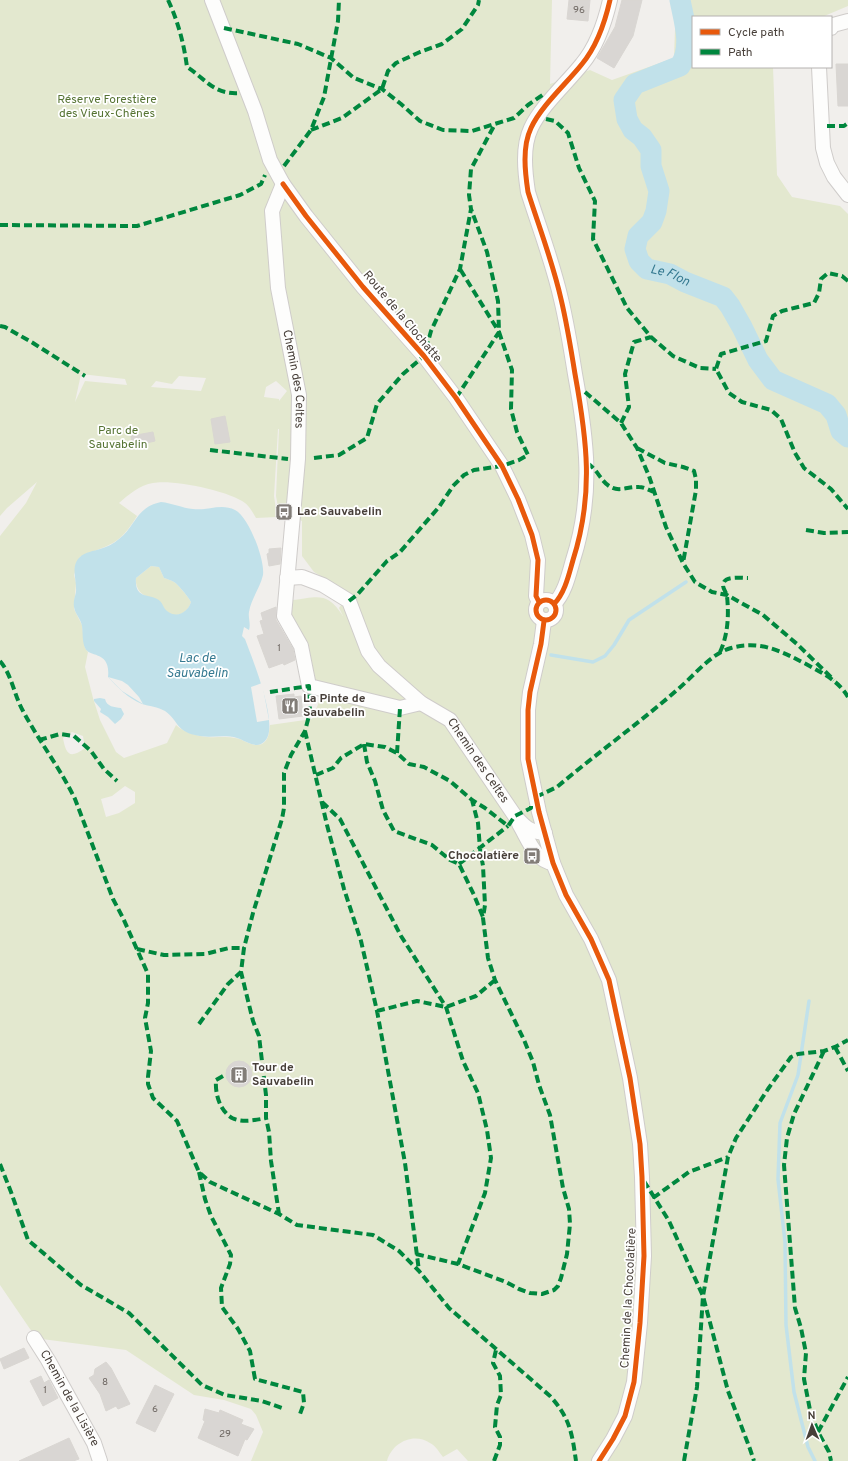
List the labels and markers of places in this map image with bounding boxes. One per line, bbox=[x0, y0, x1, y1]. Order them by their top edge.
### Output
bus stop icon: Lac Sauvabelin bbox=[274, 502, 294, 522]
place label: Lac Sauvabelin bbox=[297, 504, 382, 520]
place label: La Pinte de Sauvabelin bbox=[303, 691, 366, 721]
restaurant icon: La Pinte de Sauvabelin bbox=[280, 696, 300, 716]
bus stop icon: Chocolatière bbox=[522, 846, 542, 866]
place label: Chocolatière bbox=[448, 848, 519, 864]
place label: Tour de Sauvabelin bbox=[252, 1060, 314, 1090]
building icon: Tour de Sauvabelin bbox=[229, 1065, 249, 1085]

